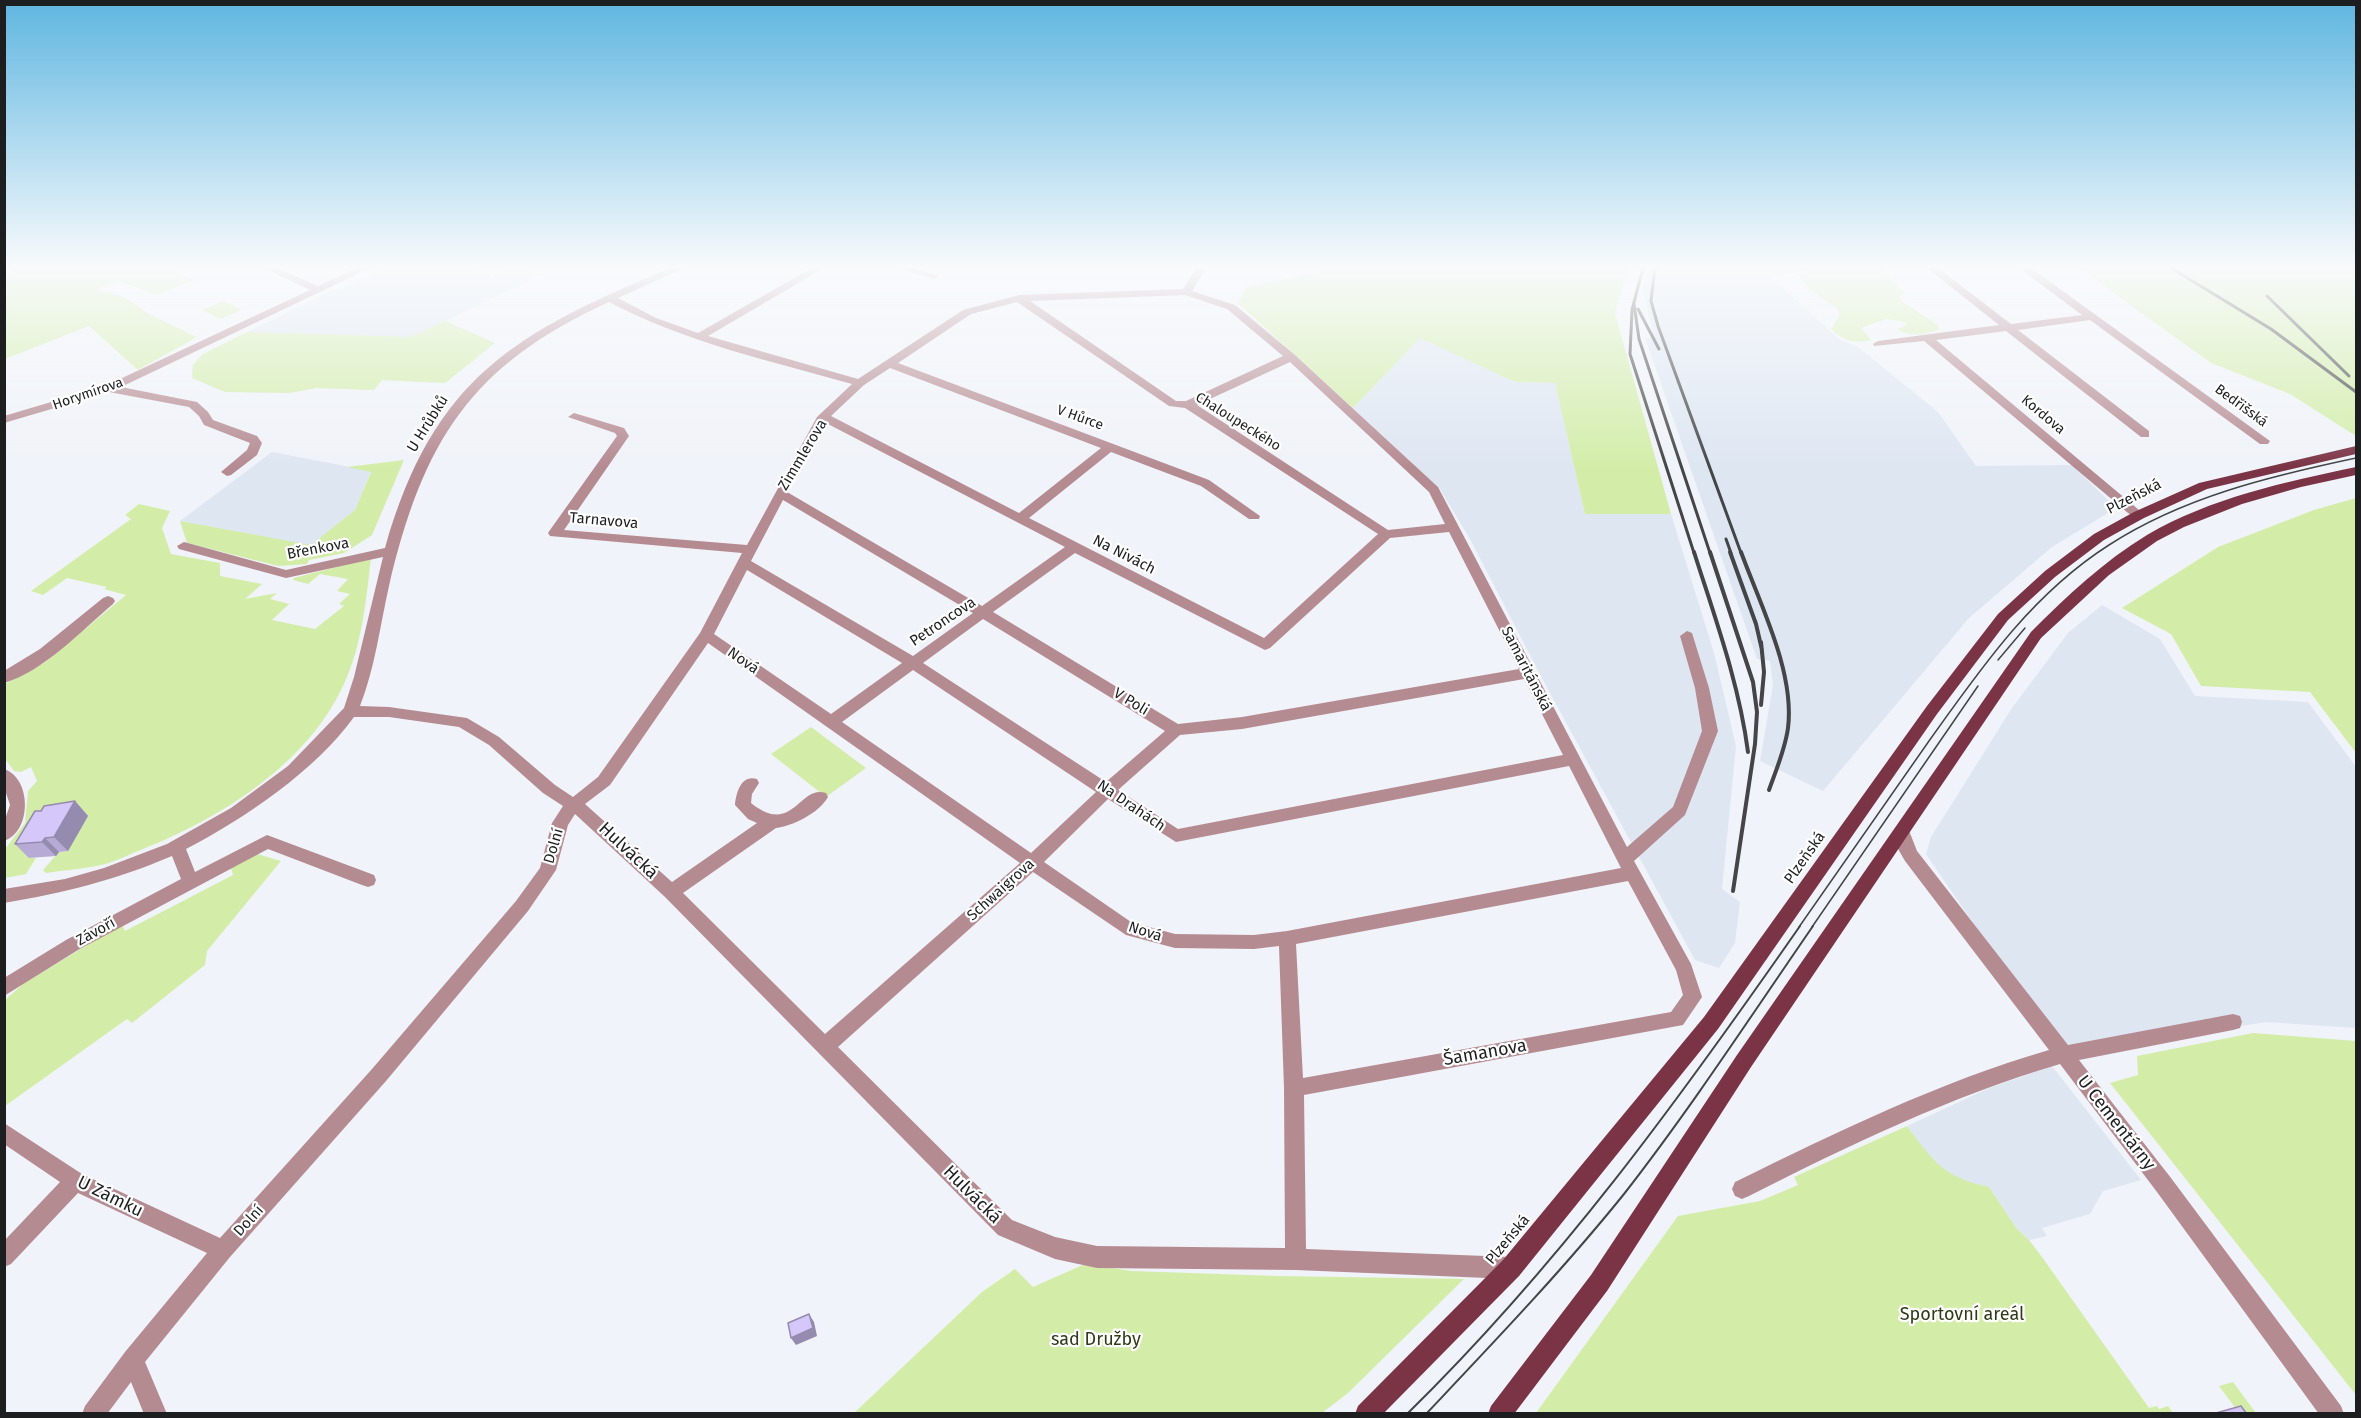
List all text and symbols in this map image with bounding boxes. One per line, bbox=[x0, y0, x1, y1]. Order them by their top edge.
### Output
street label: Horymírova bbox=[51, 374, 125, 414]
street label: Bedřišská bbox=[2211, 381, 2271, 431]
street label: Chaloupeckého bbox=[1192, 389, 1284, 455]
street label: U Hrůbků bbox=[403, 392, 453, 456]
street label: Kordova bbox=[2018, 392, 2068, 438]
street label: V Hůrce bbox=[1054, 402, 1106, 434]
street label: Zimmlerova bbox=[775, 416, 831, 494]
street label: Plzeňská bbox=[2104, 476, 2164, 518]
street label: Tarnavova bbox=[569, 509, 639, 533]
street label: Na Nivách bbox=[1090, 532, 1158, 578]
street label: Břenkova bbox=[285, 534, 351, 564]
street label: Petroncova bbox=[907, 593, 979, 651]
street label: Samaritánská bbox=[1497, 624, 1555, 714]
street label: Nová bbox=[724, 644, 762, 678]
street label: V Poli bbox=[1110, 685, 1152, 719]
street label: Na Drahách bbox=[1093, 777, 1169, 835]
street label: Hulvácká bbox=[594, 818, 662, 884]
street label: Dolní bbox=[540, 826, 568, 866]
street label: Plzeňská bbox=[1781, 829, 1829, 887]
street label: Schwaigrova bbox=[964, 855, 1038, 925]
street label: Závoří bbox=[73, 914, 119, 950]
street label: Nová bbox=[1126, 918, 1164, 946]
street label: Šamanova bbox=[1442, 1035, 1528, 1071]
street label: U Cementárny bbox=[2072, 1071, 2160, 1175]
street label: Hulvácká bbox=[938, 1161, 1006, 1229]
street label: U Zámku bbox=[74, 1172, 146, 1222]
street label: Dolní bbox=[230, 1202, 268, 1240]
street label: Plzeňská bbox=[1482, 1212, 1534, 1268]
park label: Sportovní areál bbox=[1900, 1304, 2024, 1326]
park label: sad Družby bbox=[1051, 1329, 1141, 1351]

